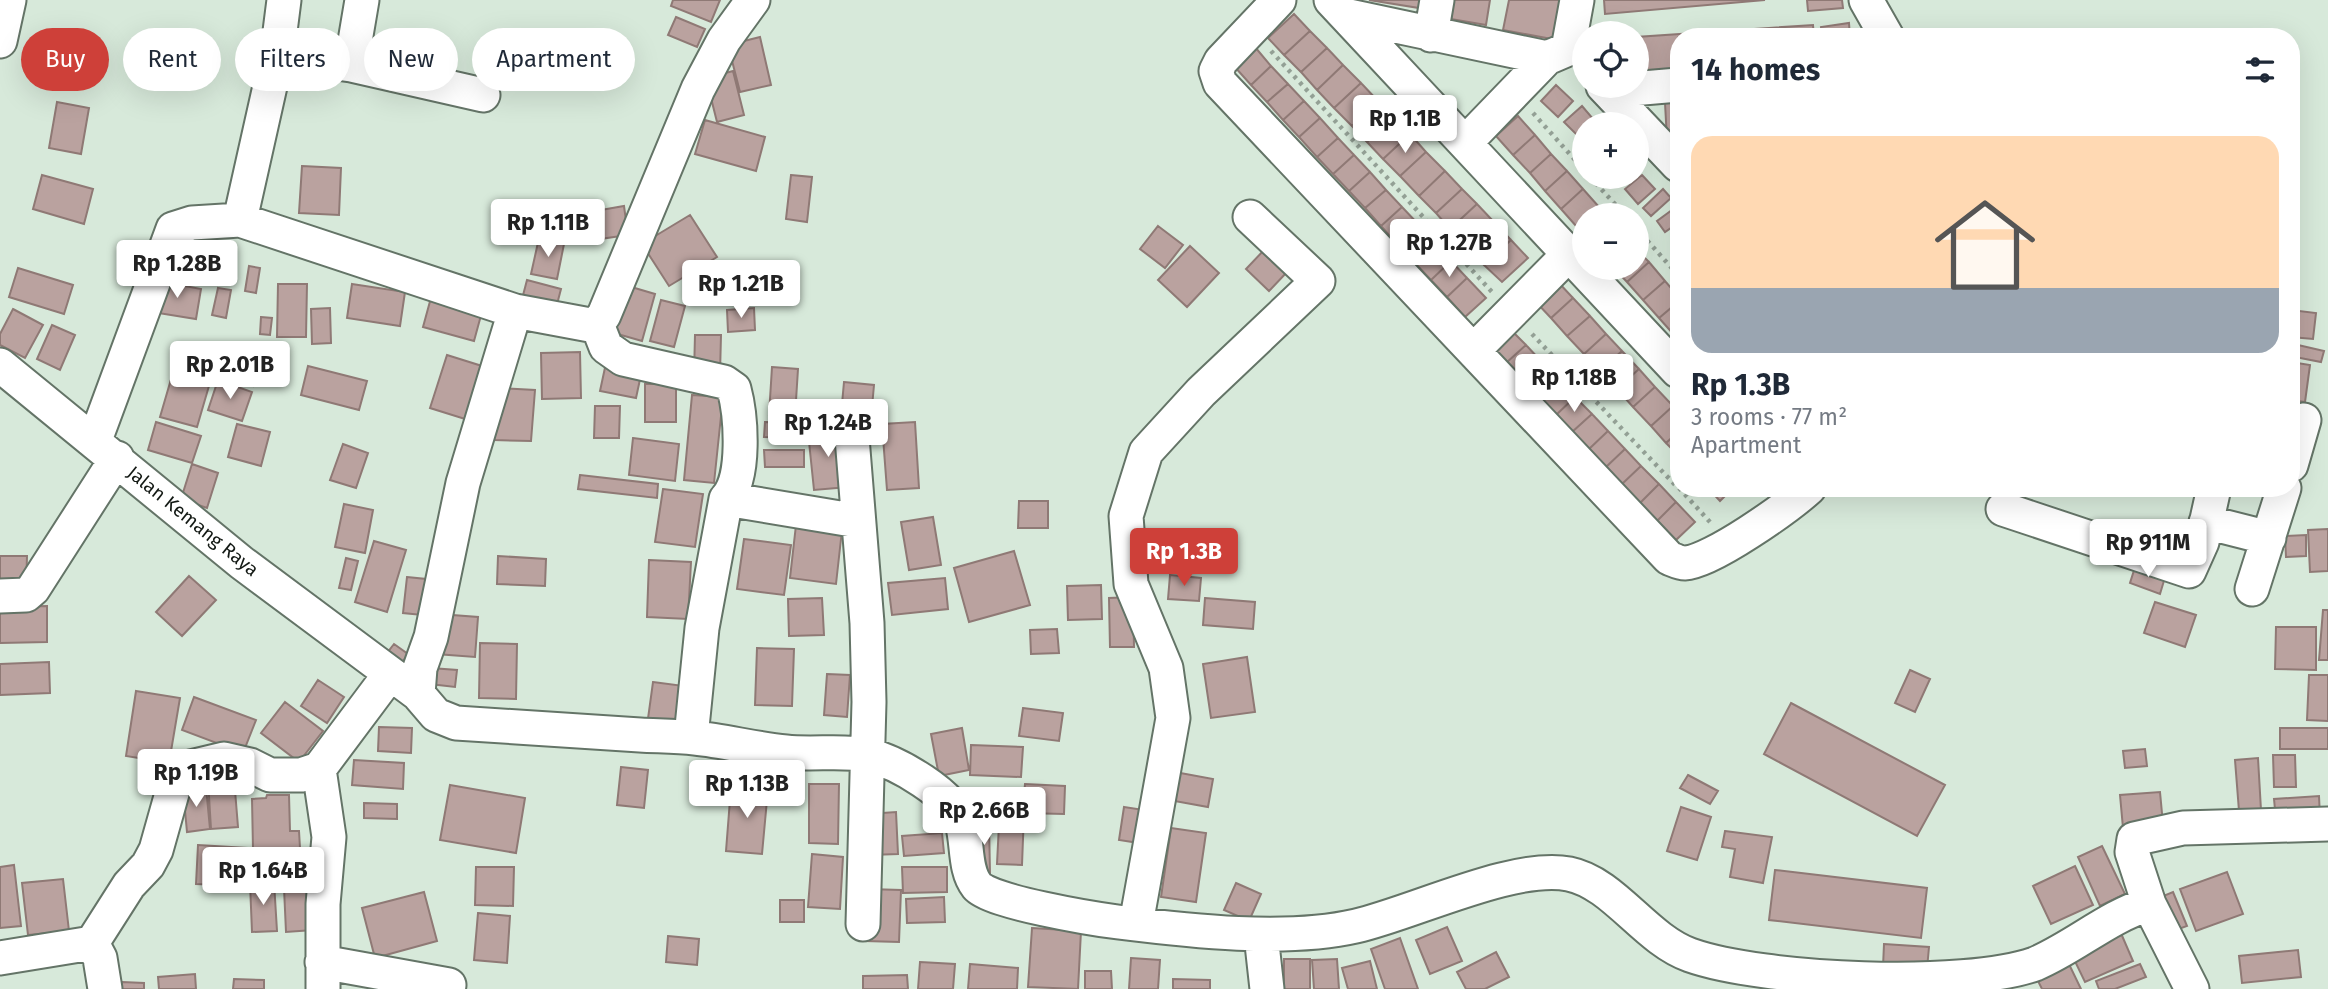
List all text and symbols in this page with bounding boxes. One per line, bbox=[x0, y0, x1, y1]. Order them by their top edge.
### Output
map controls bbox=[1572, 21, 1649, 280]
button: locate bbox=[1572, 21, 1649, 98]
chip: Buy bbox=[21, 28, 109, 91]
chip: Rent bbox=[123, 28, 221, 91]
chip: Filters bbox=[235, 28, 350, 91]
chip: New bbox=[364, 28, 458, 91]
chip: Apartment bbox=[472, 28, 635, 91]
icon: filters bbox=[2241, 51, 2279, 89]
text: 14 homes bbox=[1691, 52, 1820, 88]
pin: Rp 1.1B bbox=[1340, 96, 1470, 155]
text: Rp 1.1B bbox=[1369, 104, 1441, 132]
button: + bbox=[1572, 112, 1649, 189]
icon: home bbox=[1922, 182, 2048, 308]
pin: Rp 1.11B bbox=[476, 200, 620, 259]
button: − bbox=[1572, 203, 1649, 280]
text: Rp 1.11B bbox=[507, 208, 589, 236]
pin: Rp 1.27B bbox=[1377, 219, 1521, 279]
text: Rp 1.27B bbox=[1406, 228, 1492, 256]
pin: Rp 1.28B bbox=[105, 240, 249, 300]
text: Rp 1.28B bbox=[132, 249, 222, 277]
pin: Rp 1.21B bbox=[669, 260, 813, 320]
text: Rp 1.21B bbox=[698, 269, 784, 297]
pin: Rp 2.01B bbox=[158, 342, 302, 401]
text: Rp 2.01B bbox=[186, 350, 274, 378]
pin: Rp 1.18B bbox=[1502, 354, 1646, 414]
text: Rp 1.18B bbox=[1531, 363, 1617, 391]
text: Rp 1.3B bbox=[1691, 367, 1790, 403]
pin: Rp 1.24B bbox=[756, 400, 900, 459]
text: 3 rooms · 77 m² bbox=[1691, 403, 1847, 431]
text: Rp 1.24B bbox=[784, 408, 872, 436]
text: Apartment bbox=[1691, 431, 1801, 459]
street label: Jalan Kemang Raya bbox=[123, 461, 263, 581]
pin: Rp 911M bbox=[2083, 520, 2213, 579]
pin: Rp 1.3B bbox=[1119, 528, 1249, 588]
text: Rp 911M bbox=[2106, 528, 2190, 556]
text: Rp 1.3B bbox=[1146, 537, 1222, 565]
pin: Rp 1.19B bbox=[124, 750, 268, 809]
text: Rp 1.19B bbox=[153, 758, 239, 786]
pin: Rp 1.13B bbox=[675, 760, 819, 820]
text: Rp 1.13B bbox=[705, 769, 789, 797]
pin: Rp 2.66B bbox=[912, 788, 1056, 847]
text: Rp 2.66B bbox=[939, 796, 1029, 824]
pin: Rp 1.64B bbox=[191, 848, 335, 907]
text: Rp 1.64B bbox=[218, 856, 308, 884]

